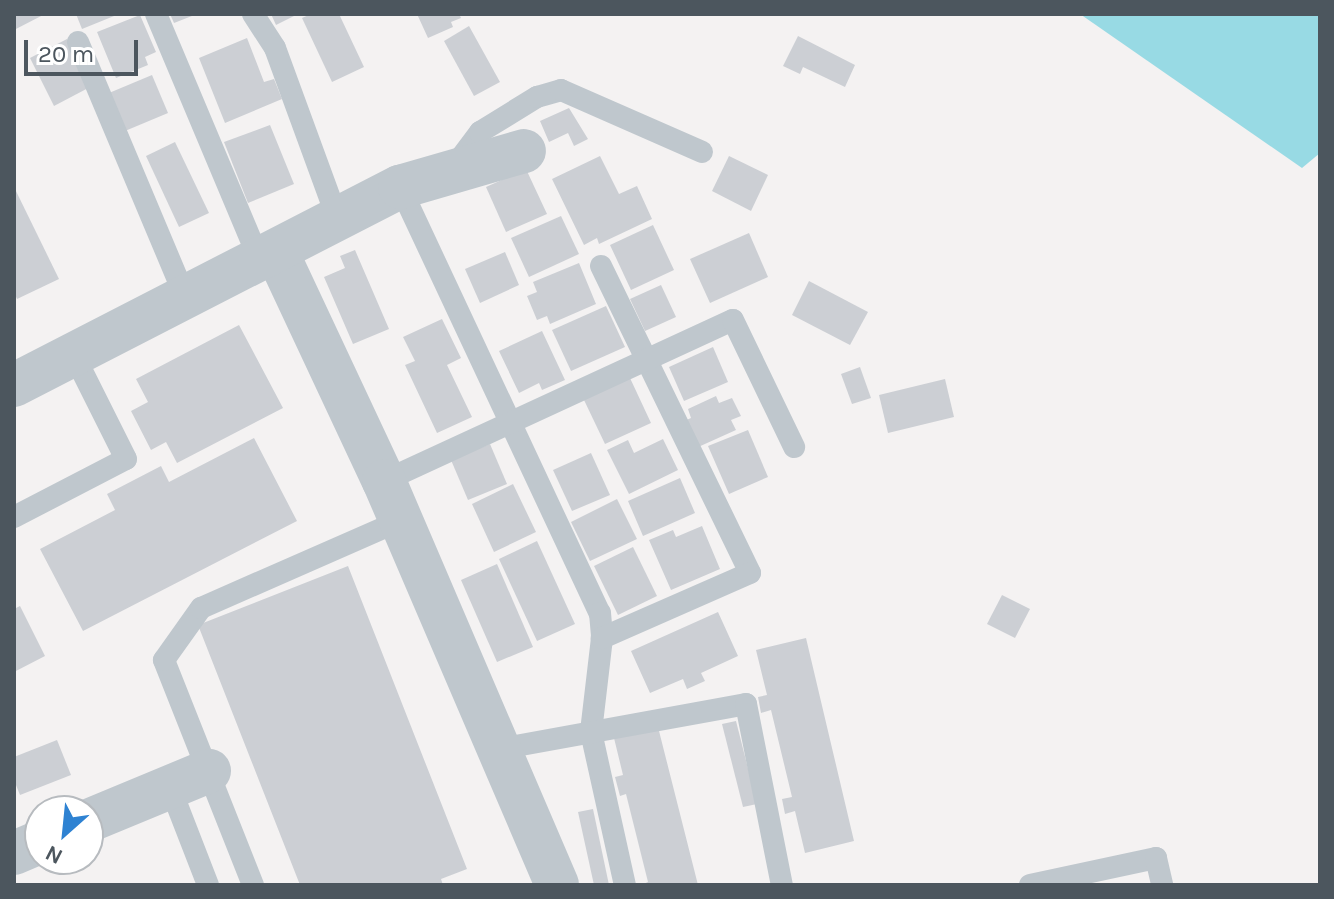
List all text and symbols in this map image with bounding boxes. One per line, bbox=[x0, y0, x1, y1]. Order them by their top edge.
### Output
scale bar bbox=[28, 24, 142, 74]
text: 20 m bbox=[38, 40, 94, 68]
north arrow bbox=[24, 795, 104, 875]
text: N bbox=[41, 839, 67, 870]

